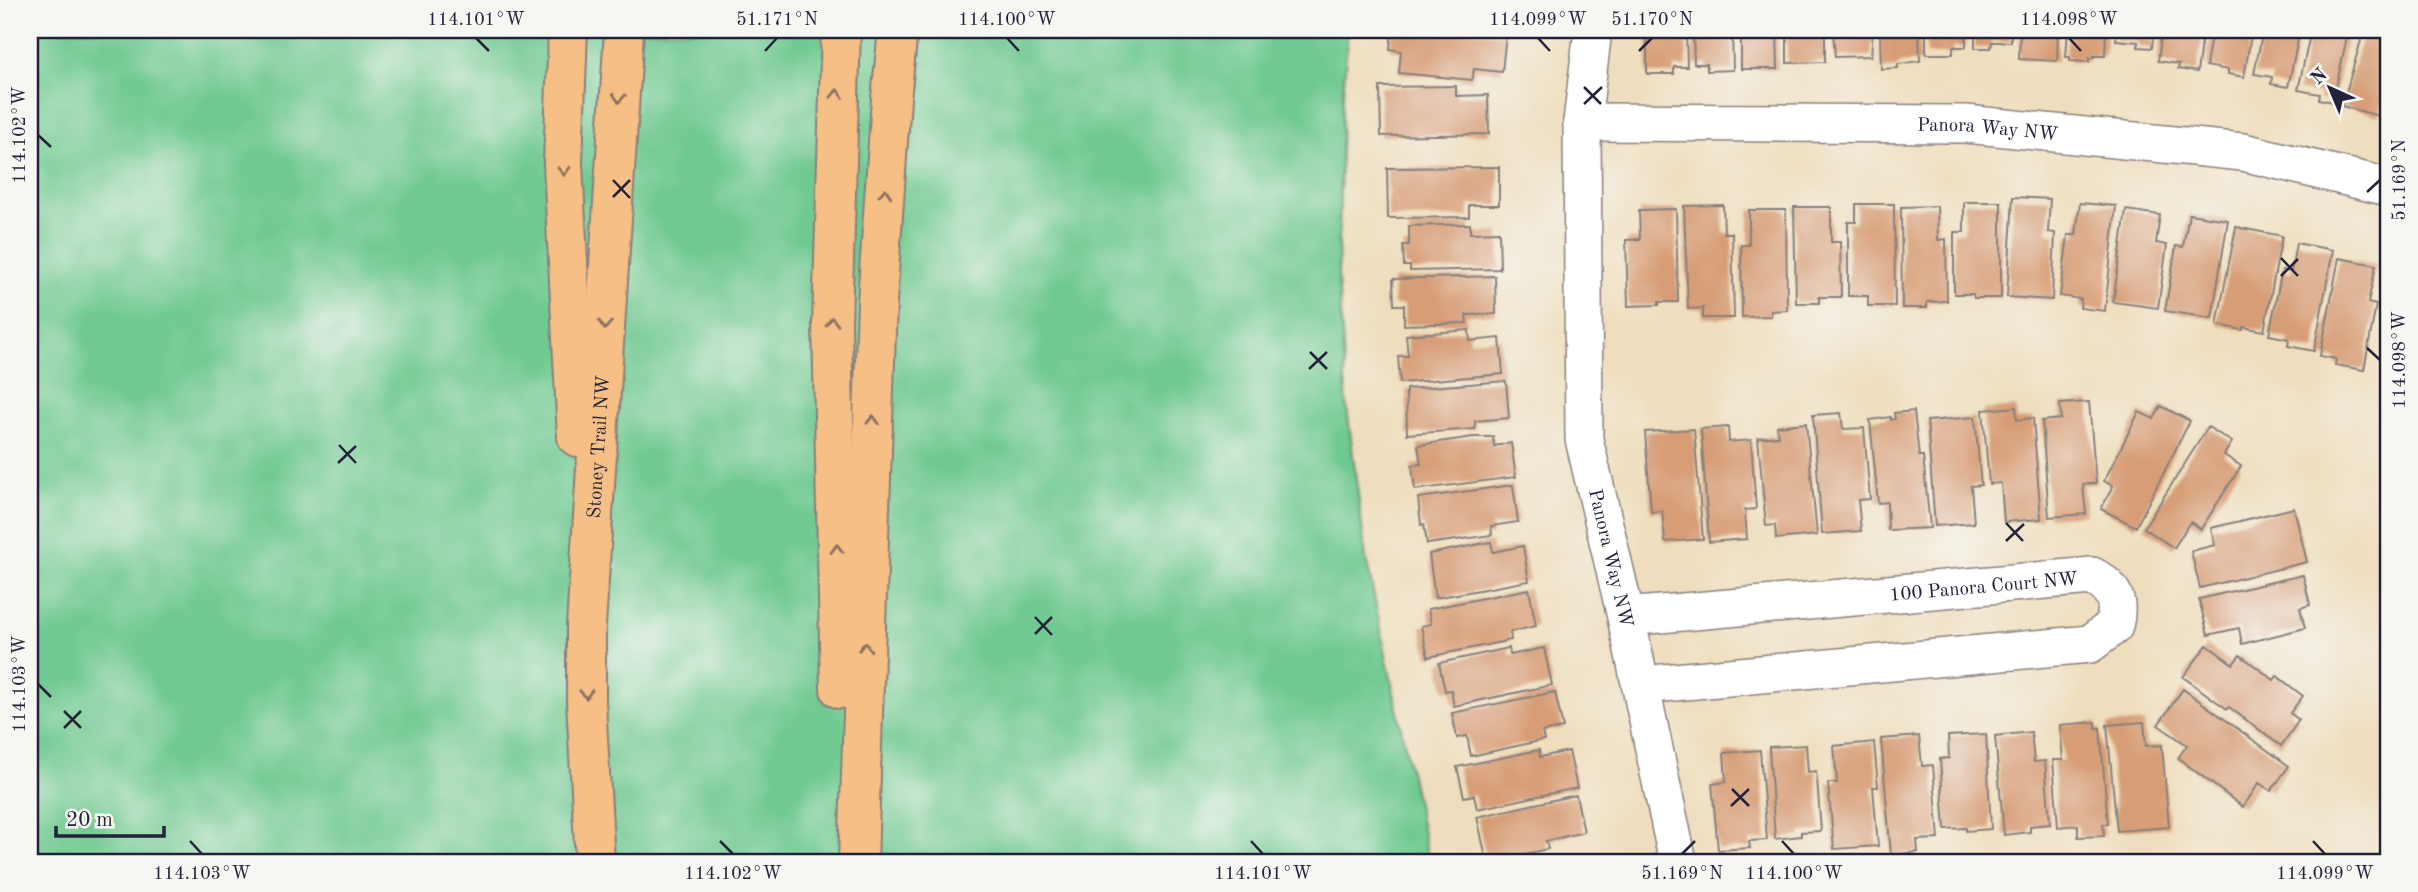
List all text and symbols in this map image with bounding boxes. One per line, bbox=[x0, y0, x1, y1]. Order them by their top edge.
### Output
text: 114.101°W bbox=[427, 11, 525, 29]
text: 51.171°N bbox=[736, 11, 818, 29]
text: 114.100°W bbox=[958, 11, 1056, 29]
text: 114.099°W bbox=[1489, 11, 1587, 29]
text: 51.170°N bbox=[1611, 11, 1693, 29]
text: 114.098°W bbox=[2020, 11, 2118, 29]
north arrow bbox=[2296, 52, 2366, 122]
text: N bbox=[2308, 65, 2332, 89]
text: 114.102°W bbox=[11, 86, 29, 184]
one-way arrow bbox=[830, 88, 845, 99]
one-way arrow bbox=[612, 93, 627, 104]
street label: Panora Way NW bbox=[1917, 117, 2059, 145]
text: 51.169°N bbox=[2391, 139, 2409, 221]
one-way arrow bbox=[556, 166, 571, 177]
one-way arrow bbox=[877, 187, 892, 198]
text: 114.098°W bbox=[2391, 311, 2409, 409]
one-way arrow bbox=[824, 316, 840, 326]
one-way arrow bbox=[598, 320, 613, 331]
street label: Stoney Trail NW bbox=[586, 375, 614, 519]
one-way arrow bbox=[865, 414, 881, 425]
street label: Panora Way NW bbox=[1584, 487, 1635, 630]
one-way arrow bbox=[829, 543, 844, 554]
street label: 100 Panora Court NW bbox=[1889, 570, 2079, 606]
text: 114.103°W bbox=[11, 635, 29, 733]
one-way arrow bbox=[858, 641, 873, 652]
one-way arrow bbox=[579, 689, 594, 700]
scale bar bbox=[56, 794, 164, 838]
text: 20 m bbox=[66, 810, 113, 831]
text: 114.103°W bbox=[153, 865, 251, 883]
text: 114.102°W bbox=[684, 865, 782, 883]
text: 114.101°W bbox=[1214, 865, 1312, 883]
text: 51.169°N bbox=[1641, 865, 1723, 883]
text: 114.100°W bbox=[1745, 865, 1843, 883]
text: 114.099°W bbox=[2276, 865, 2374, 883]

